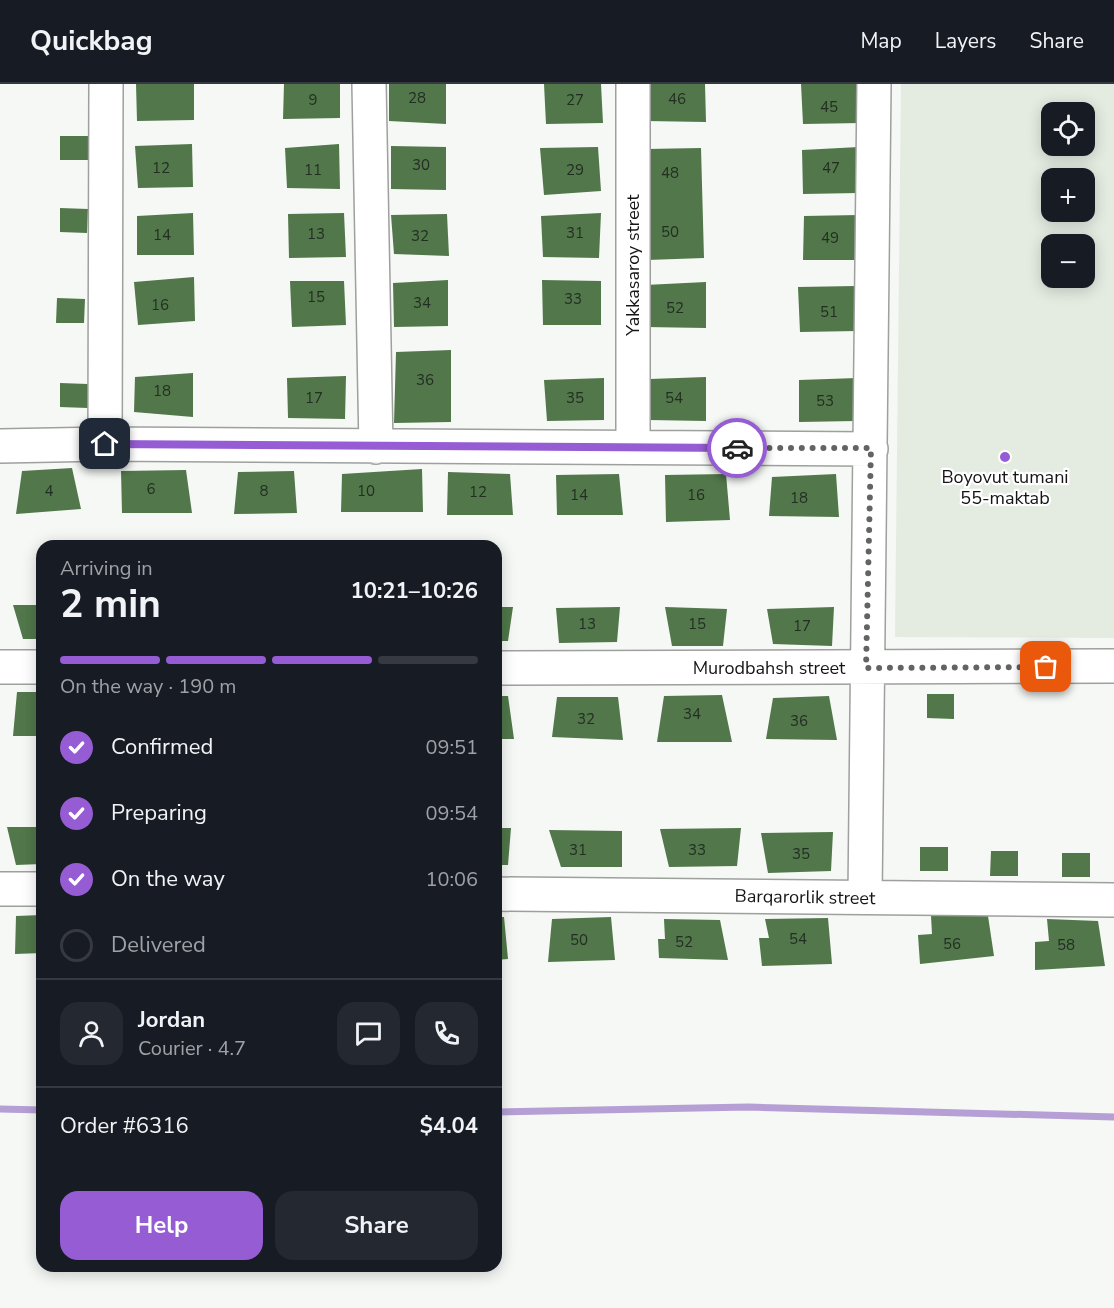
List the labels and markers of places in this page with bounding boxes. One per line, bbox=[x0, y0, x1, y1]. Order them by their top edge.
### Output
pin bbox=[79, 418, 130, 469]
marker: Boyovut tumani 55-maktab bbox=[998, 450, 1012, 464]
place label: Boyovut tumani 55-maktab bbox=[941, 465, 1069, 510]
pin bbox=[1020, 641, 1071, 692]

